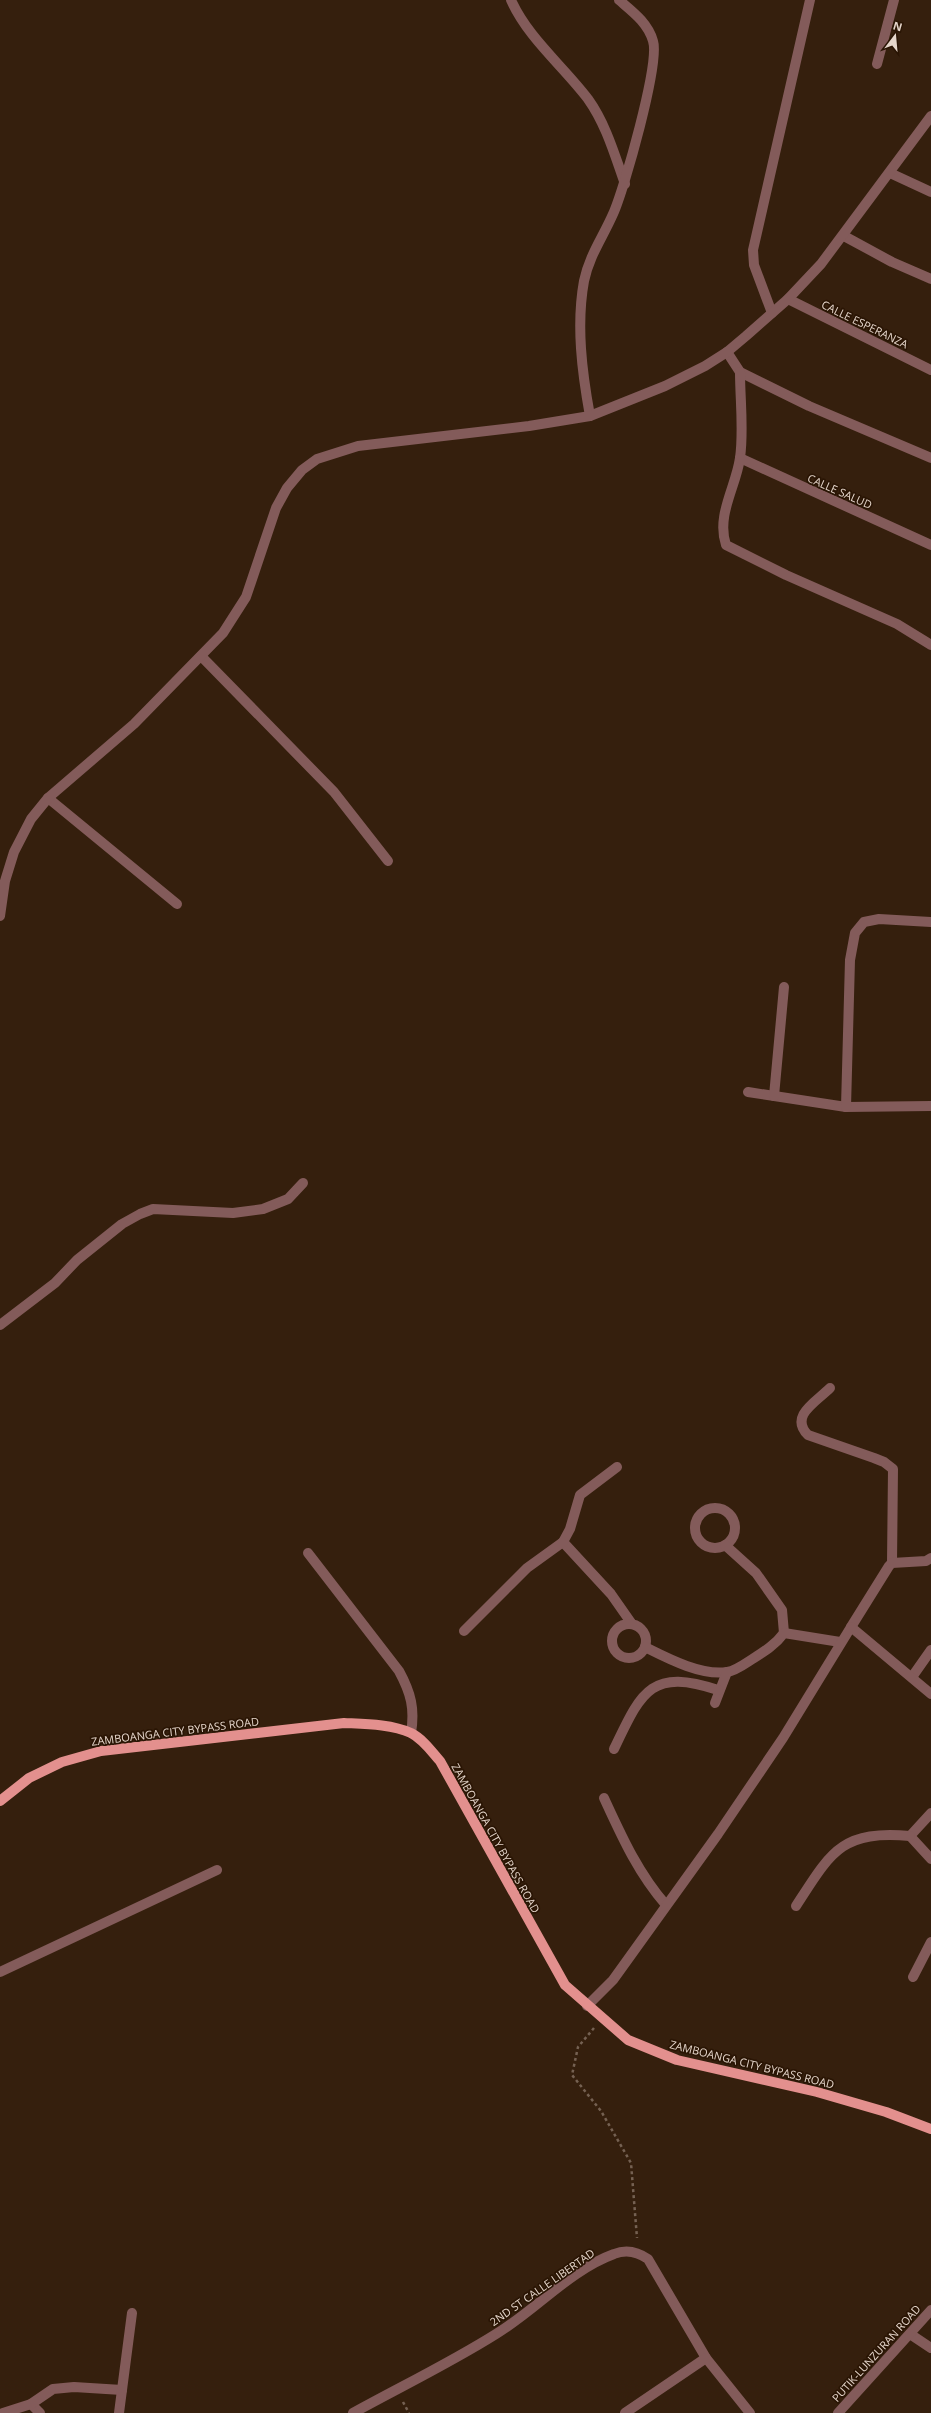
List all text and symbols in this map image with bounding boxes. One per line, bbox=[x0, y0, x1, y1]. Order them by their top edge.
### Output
north arrow bbox=[875, 16, 915, 56]
text: N bbox=[892, 17, 904, 34]
street label: CALLE ESPERANZA bbox=[819, 297, 911, 351]
street label: CALLE SALUD bbox=[805, 470, 875, 512]
street label: ZAMBOANGA CITY BYPASS ROAD bbox=[90, 1713, 260, 1749]
street label: ZAMBOANGA CITY BYPASS ROAD bbox=[448, 1760, 544, 1916]
street label: ZAMBOANGA CITY BYPASS ROAD bbox=[668, 2036, 836, 2092]
street label: 2ND ST CALLE LIBERTAD bbox=[487, 2245, 597, 2329]
street label: PUTIK-LUNZURAN ROAD bbox=[828, 2301, 924, 2405]

